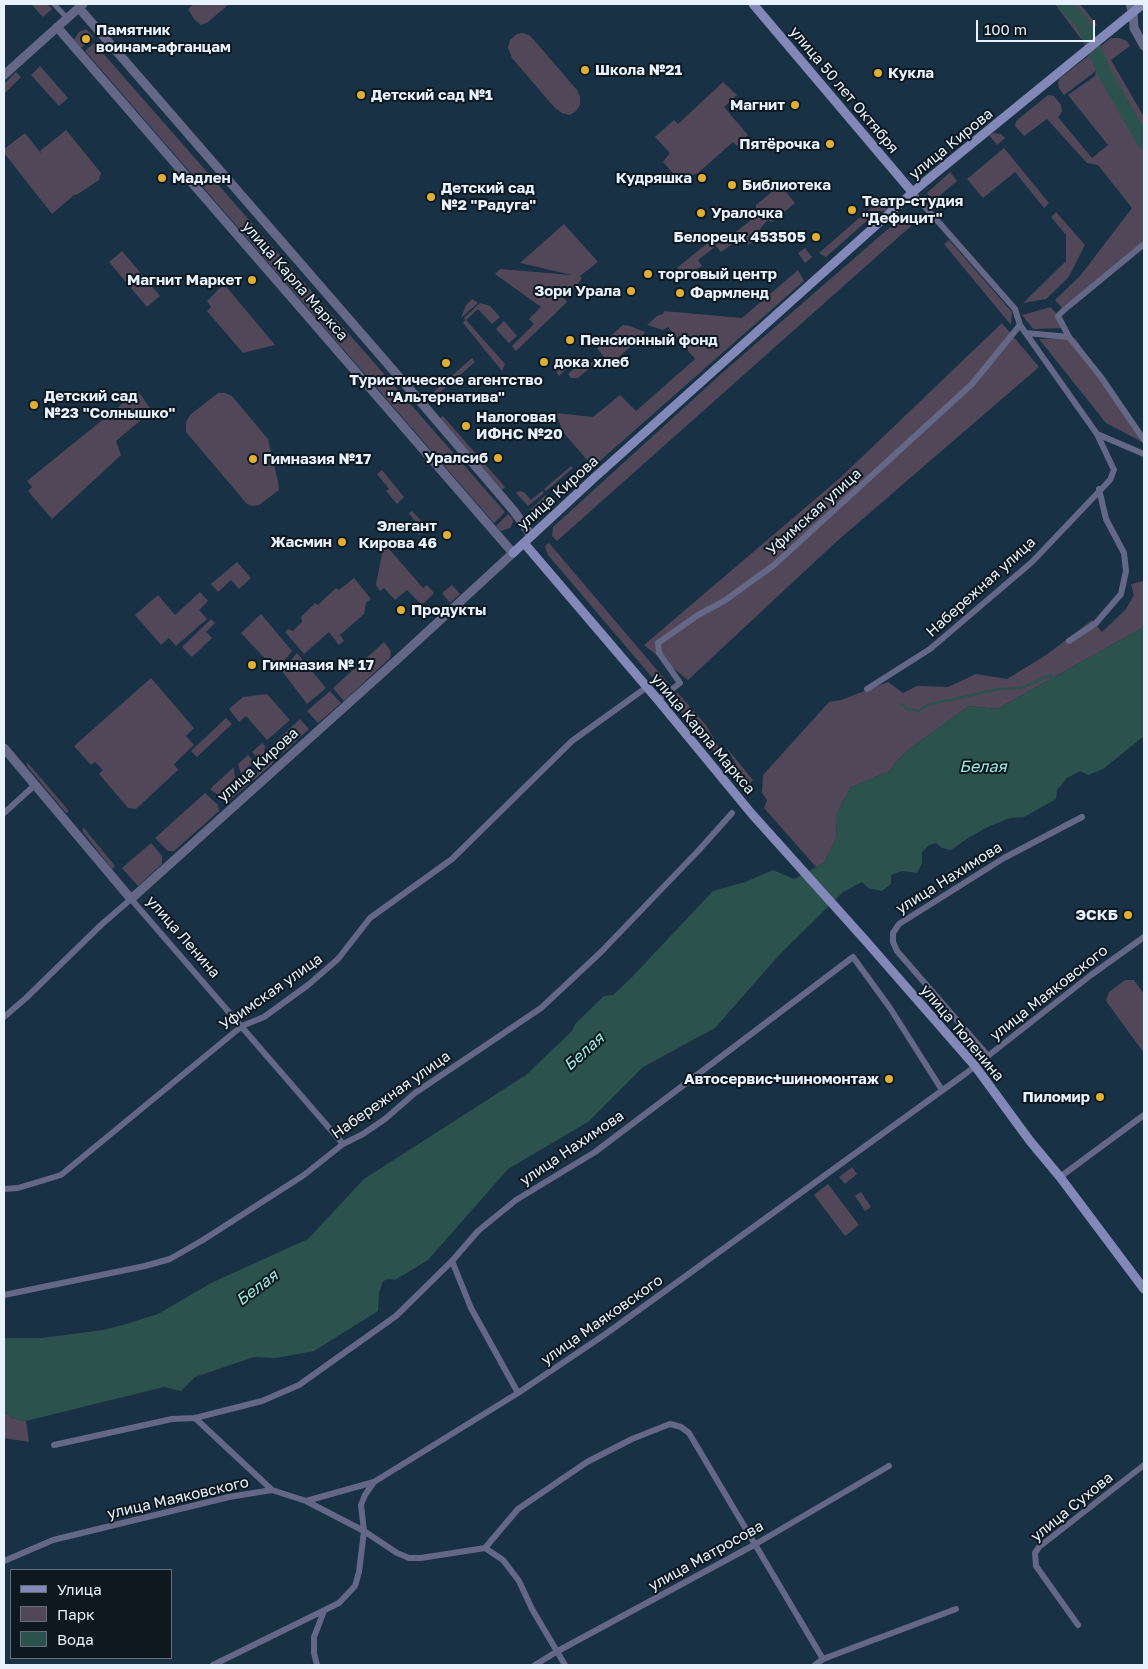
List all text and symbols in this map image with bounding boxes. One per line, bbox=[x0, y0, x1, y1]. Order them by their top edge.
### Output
scale bar bbox=[978, 10, 1097, 42]
text: 100 m bbox=[984, 20, 1027, 38]
place label: Памятник воинам-афганцам bbox=[96, 21, 231, 56]
street label: улица 50 лет Октября bbox=[786, 23, 902, 157]
marker: Памятник воинам-афганцам bbox=[80, 33, 92, 45]
place label: Школа №21 bbox=[595, 61, 682, 79]
marker: Школа №21 bbox=[579, 64, 591, 76]
place label: Кукла bbox=[888, 64, 934, 82]
marker: Кукла bbox=[872, 67, 884, 79]
place label: Детский сад №1 bbox=[371, 86, 493, 104]
marker: Детский сад №1 bbox=[355, 89, 367, 101]
place label: Магнит bbox=[730, 96, 785, 114]
marker: Магнит bbox=[789, 99, 801, 111]
street label: улица Кирова bbox=[905, 105, 997, 183]
place label: Пятёрочка bbox=[739, 135, 820, 153]
marker: Пятёрочка bbox=[824, 138, 836, 150]
place label: Мадлен bbox=[172, 169, 231, 187]
place label: Кудряшка bbox=[616, 169, 692, 187]
marker: Мадлен bbox=[156, 172, 168, 184]
marker: Кудряшка bbox=[696, 172, 708, 184]
place label: Библиотека bbox=[742, 176, 831, 194]
place label: Детский сад №2 "Радуга" bbox=[441, 179, 536, 214]
marker: Библиотека bbox=[726, 179, 738, 191]
marker: Детский сад №2 "Радуга" bbox=[425, 191, 437, 203]
place label: Театр-студия "Дефицит" bbox=[862, 192, 963, 227]
place label: Уралочка bbox=[711, 204, 783, 222]
marker: Театр-студия "Дефицит" bbox=[846, 204, 858, 216]
marker: Уралочка bbox=[695, 207, 707, 219]
street label: улица Карла Маркса bbox=[238, 218, 352, 344]
place label: Белорецк 453505 bbox=[673, 228, 806, 246]
marker: Белорецк 453505 bbox=[810, 231, 822, 243]
place label: торговый центр bbox=[658, 265, 777, 283]
marker: торговый центр bbox=[642, 268, 654, 280]
place label: Магнит Маркет bbox=[127, 271, 242, 289]
marker: Магнит Маркет bbox=[246, 274, 258, 286]
place label: Зори Урала bbox=[534, 282, 621, 300]
place label: Фармленд bbox=[690, 284, 769, 302]
marker: Зори Урала bbox=[625, 285, 637, 297]
marker: Фармленд bbox=[674, 287, 686, 299]
place label: Пенсионный фонд bbox=[580, 331, 718, 349]
marker: Пенсионный фонд bbox=[564, 334, 576, 346]
place label: дока хлеб bbox=[554, 353, 629, 371]
marker: дока хлеб bbox=[538, 356, 550, 368]
marker: Туристическое агентство "Альтернатива" bbox=[440, 357, 452, 369]
place label: Туристическое агентство "Альтернатива" bbox=[349, 371, 543, 406]
place label: Детский сад №23 "Солнышко" bbox=[44, 387, 175, 422]
marker: Детский сад №23 "Солнышко" bbox=[28, 399, 40, 411]
place label: Налоговая ИФНС №20 bbox=[476, 408, 563, 443]
marker: Налоговая ИФНС №20 bbox=[460, 420, 472, 432]
place label: Уралсиб bbox=[424, 449, 488, 467]
place label: Гимназия №17 bbox=[263, 450, 371, 468]
marker: Уралсиб bbox=[492, 452, 504, 464]
street label: улица Кирова bbox=[514, 452, 602, 534]
marker: Гимназия №17 bbox=[247, 453, 259, 465]
street label: Уфимская улица bbox=[763, 465, 865, 559]
place label: Элегант Кирова 46 bbox=[359, 517, 437, 552]
marker: Элегант Кирова 46 bbox=[441, 529, 453, 541]
place label: Жасмин bbox=[270, 533, 332, 551]
street label: Набережная улица bbox=[923, 533, 1039, 641]
marker: Жасмин bbox=[336, 536, 348, 548]
place label: Продукты bbox=[411, 601, 486, 619]
marker: Продукты bbox=[395, 604, 407, 616]
place label: Гимназия № 17 bbox=[262, 656, 374, 674]
marker: Гимназия № 17 bbox=[246, 659, 258, 671]
street label: улица Карла Маркса bbox=[647, 670, 759, 798]
street label: улица Кирова bbox=[214, 724, 302, 806]
water label: Белая bbox=[959, 757, 1007, 777]
street label: улица Нахимова bbox=[893, 838, 1005, 918]
street label: улица Ленина bbox=[142, 892, 224, 982]
place label: ЭСКБ bbox=[1075, 906, 1118, 924]
marker: ЭСКБ bbox=[1122, 909, 1134, 921]
street label: улица Маяковского bbox=[986, 941, 1112, 1045]
street label: Уфимская улица bbox=[216, 950, 326, 1034]
street label: улица Тюленина bbox=[916, 981, 1008, 1085]
water label: Белая bbox=[560, 1029, 608, 1075]
street label: Набережная улица bbox=[328, 1047, 454, 1143]
place label: Автосервис+шиномонтаж bbox=[684, 1070, 879, 1088]
marker: Автосервис+шиномонтаж bbox=[883, 1073, 895, 1085]
place label: Пиломир bbox=[1022, 1088, 1090, 1106]
marker: Пиломир bbox=[1094, 1091, 1106, 1103]
street label: улица Нахимова bbox=[517, 1107, 627, 1189]
water label: Белая bbox=[232, 1266, 282, 1310]
street label: улица Маяковского bbox=[538, 1271, 666, 1369]
street label: улица Сухова bbox=[1027, 1468, 1117, 1546]
street label: улица Маяковского bbox=[105, 1473, 251, 1523]
street label: улица Матросова bbox=[645, 1517, 767, 1595]
legend bbox=[10, 1569, 172, 1659]
text: Улица bbox=[57, 1580, 102, 1598]
text: Парк bbox=[57, 1605, 95, 1623]
text: Вода bbox=[57, 1630, 94, 1648]

